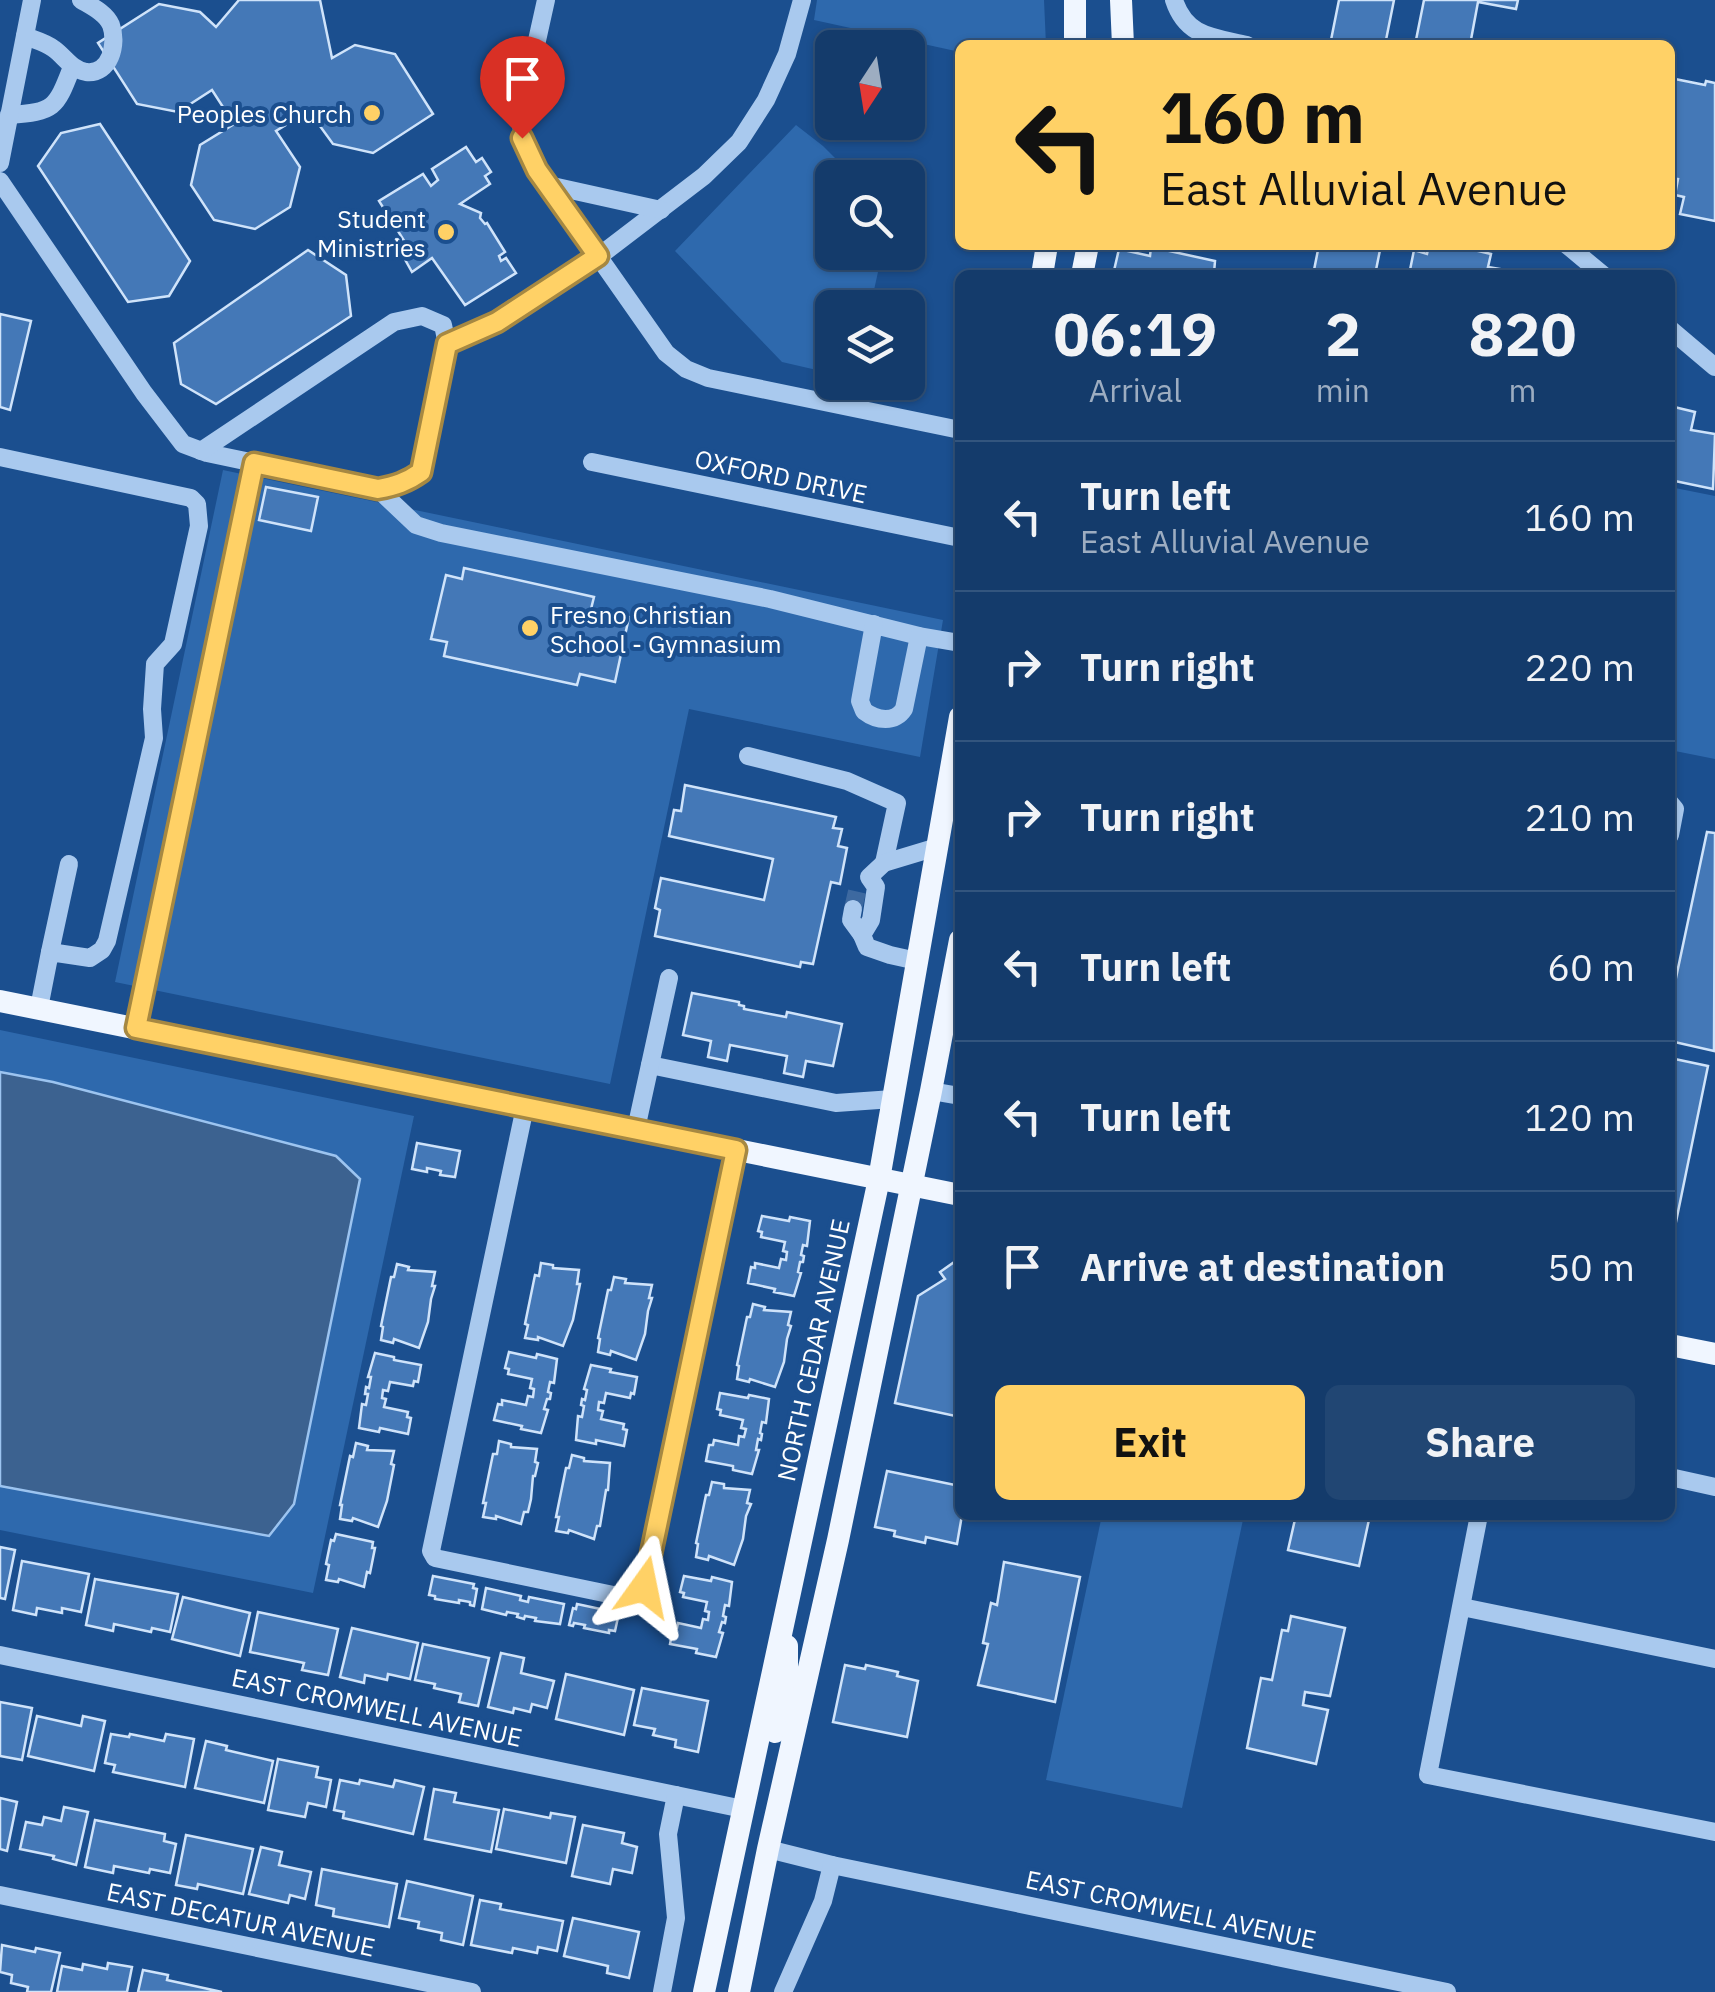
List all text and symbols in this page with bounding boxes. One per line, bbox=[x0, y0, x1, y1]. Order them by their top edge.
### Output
north arrow bbox=[815, 30, 925, 140]
map controls bbox=[815, 30, 925, 400]
pin bbox=[480, 36, 565, 139]
icon: arrive bbox=[495, 51, 550, 106]
text: 160 m bbox=[1160, 71, 1365, 162]
icon: left bbox=[995, 80, 1125, 210]
place label: Peoples Church bbox=[177, 97, 352, 130]
marker: Peoples Church bbox=[361, 102, 383, 124]
text: East Alluvial Avenue bbox=[1160, 159, 1567, 217]
button: search bbox=[815, 160, 925, 270]
place label: Student Ministries bbox=[317, 202, 426, 264]
marker: Student Ministries bbox=[435, 221, 457, 243]
button: layers bbox=[815, 290, 925, 400]
text: 06:19 bbox=[1054, 294, 1217, 373]
text: 2 bbox=[1325, 294, 1361, 373]
text: 820 bbox=[1468, 294, 1576, 373]
text: Arrival bbox=[1089, 369, 1182, 411]
text: min bbox=[1316, 369, 1370, 411]
text: m bbox=[1509, 369, 1536, 411]
street label: OXFORD DRIVE bbox=[692, 442, 870, 510]
text: Turn left bbox=[1080, 471, 1231, 520]
icon: left bbox=[995, 489, 1050, 544]
text: 160 m bbox=[1524, 492, 1635, 541]
text: East Alluvial Avenue bbox=[1080, 520, 1370, 562]
place label: Fresno Christian School - Gymnasium bbox=[550, 598, 782, 660]
marker: Fresno Christian School - Gymnasium bbox=[519, 617, 541, 639]
icon: right bbox=[995, 639, 1050, 694]
text: Turn right bbox=[1080, 642, 1255, 691]
text: 220 m bbox=[1524, 642, 1635, 691]
icon: right bbox=[995, 789, 1050, 844]
text: Turn right bbox=[1080, 792, 1255, 841]
text: 210 m bbox=[1524, 792, 1635, 841]
icon: left bbox=[995, 939, 1050, 994]
text: Turn left bbox=[1080, 942, 1231, 991]
text: 60 m bbox=[1547, 942, 1635, 991]
icon: left bbox=[995, 1089, 1050, 1144]
text: Turn left bbox=[1080, 1092, 1231, 1141]
text: 120 m bbox=[1524, 1092, 1635, 1141]
street label: NORTH CEDAR AVENUE bbox=[769, 1216, 857, 1484]
icon: arrive bbox=[995, 1239, 1050, 1294]
text: Arrive at destination bbox=[1080, 1242, 1445, 1291]
text: 50 m bbox=[1547, 1242, 1635, 1291]
button: Exit bbox=[995, 1385, 1305, 1500]
button: Share bbox=[1325, 1385, 1635, 1500]
position arrow bbox=[592, 1535, 696, 1639]
street label: EAST CROMWELL AVENUE bbox=[229, 1660, 525, 1754]
street label: EAST CROMWELL AVENUE bbox=[1023, 1862, 1319, 1956]
street label: EAST DECATUR AVENUE bbox=[104, 1874, 378, 1964]

